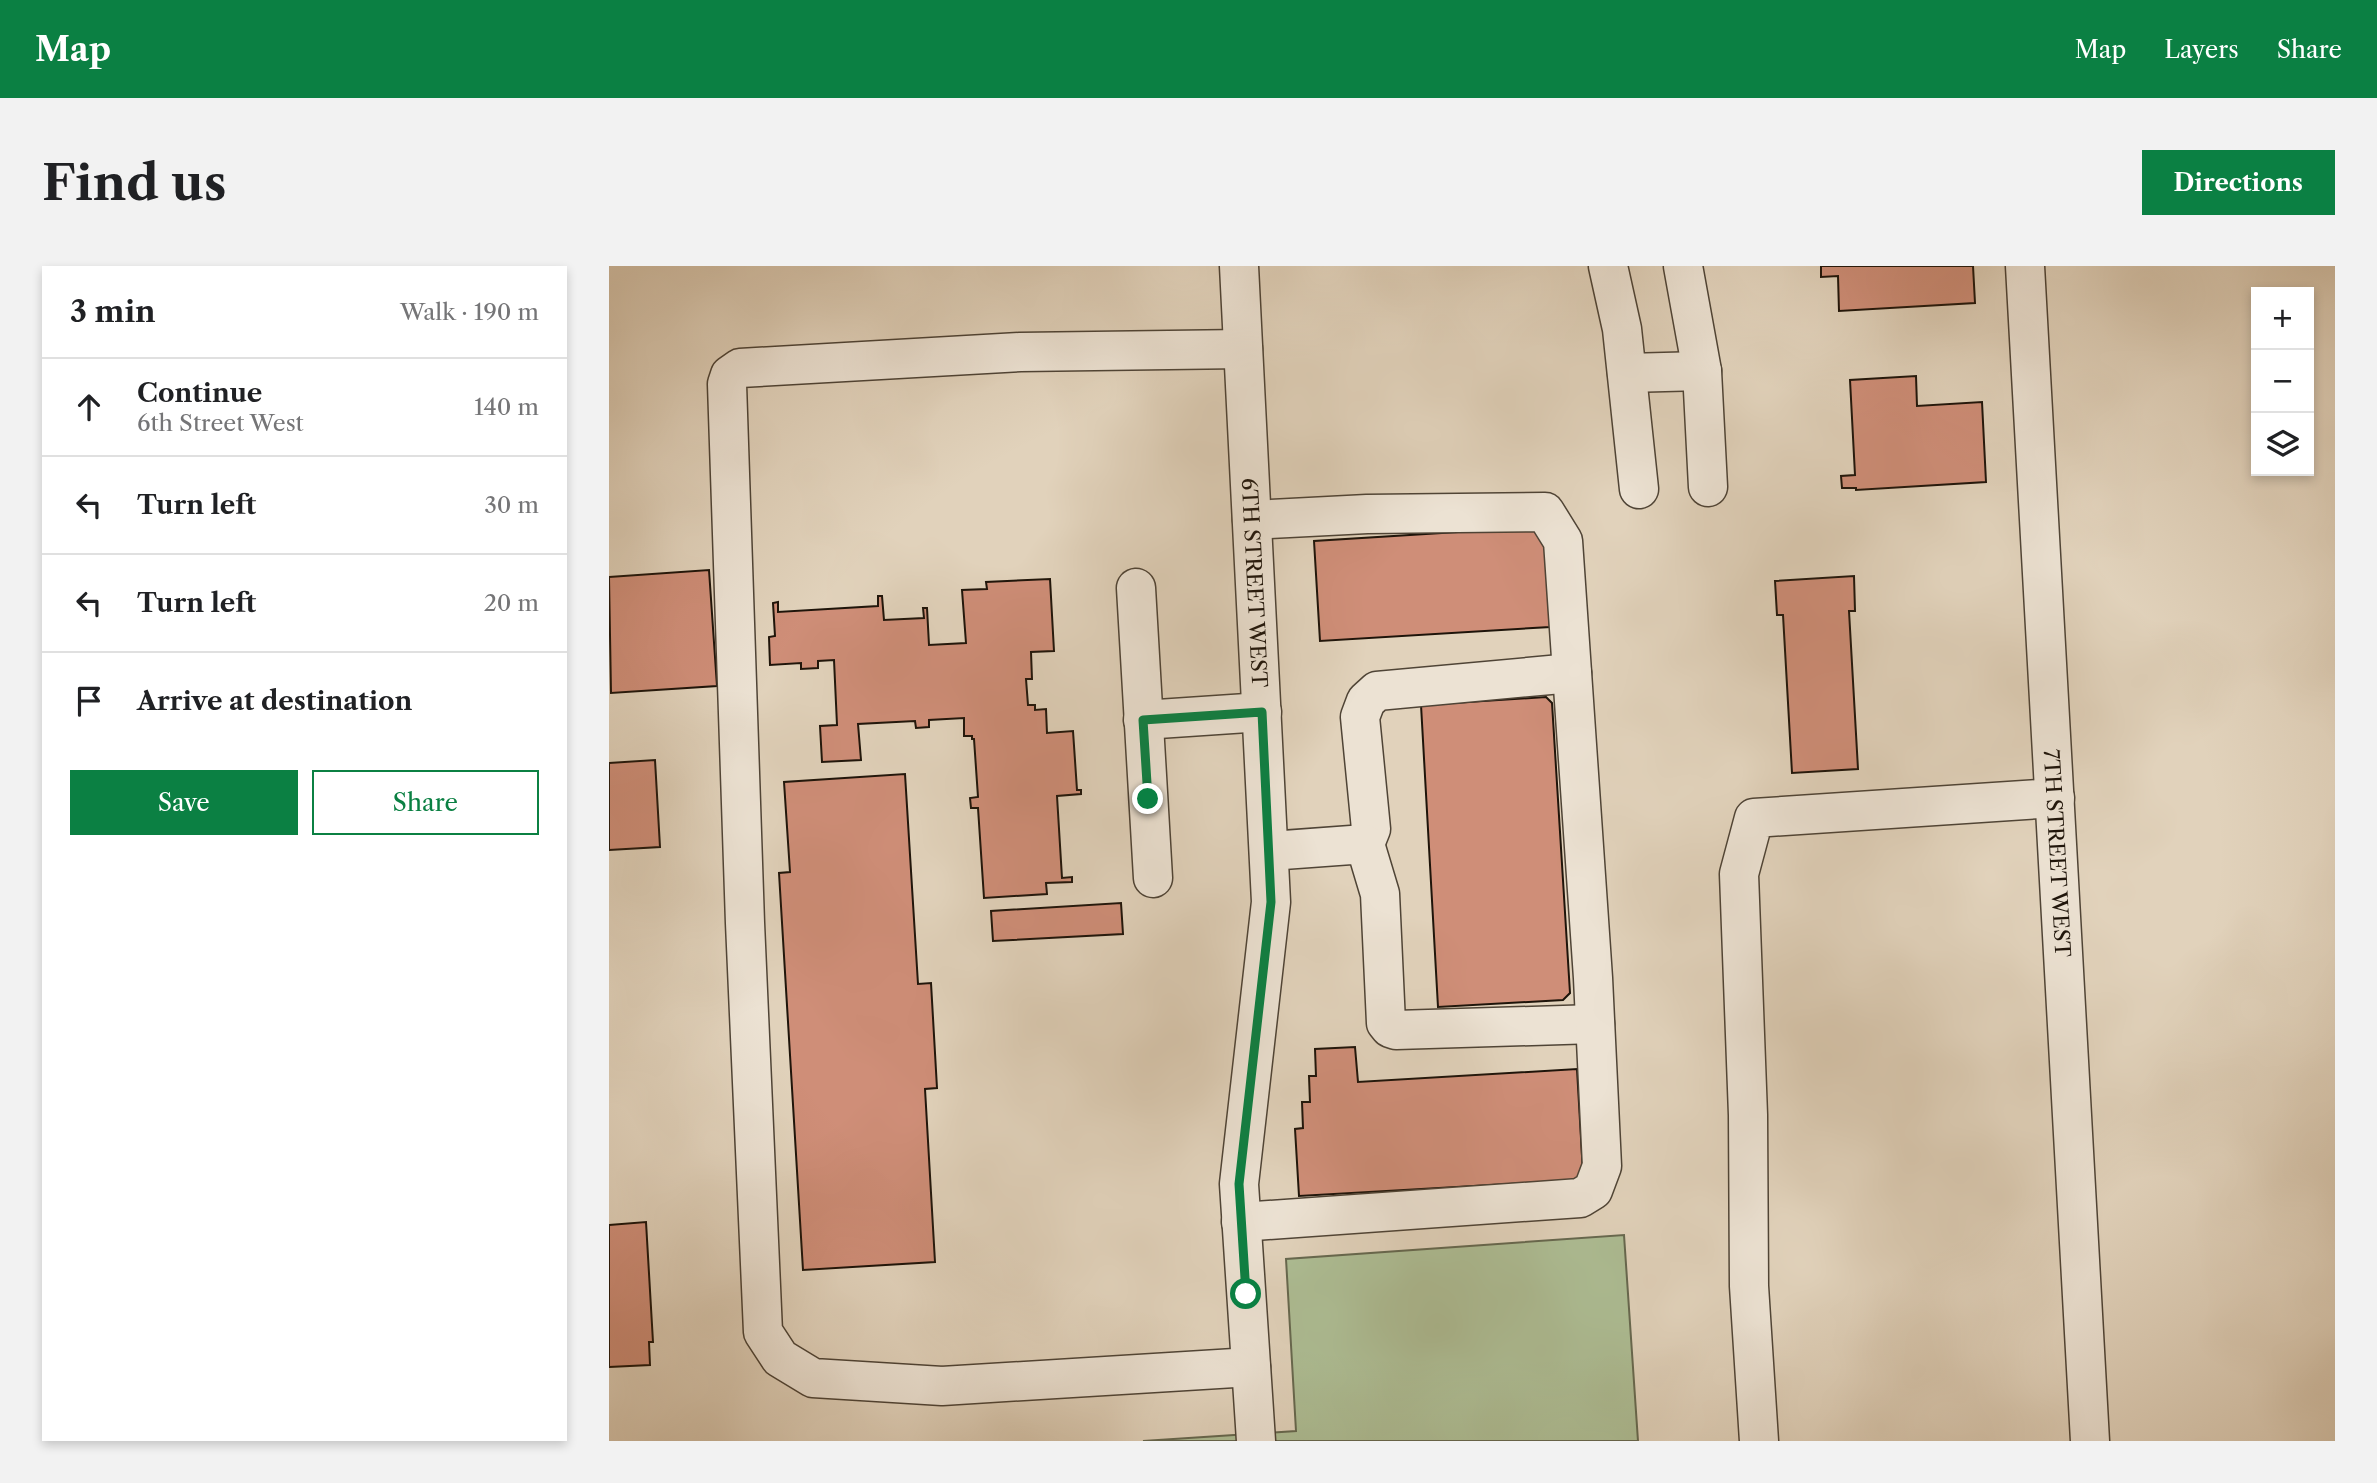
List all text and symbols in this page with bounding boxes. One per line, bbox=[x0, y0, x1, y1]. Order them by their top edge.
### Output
text: Map bbox=[35, 29, 111, 70]
text: Map bbox=[2075, 35, 2126, 64]
text: Layers bbox=[2164, 35, 2239, 64]
text: Share bbox=[2277, 35, 2342, 64]
button: Directions bbox=[2142, 150, 2335, 215]
text: Find us bbox=[42, 152, 226, 213]
map controls bbox=[2251, 287, 2314, 476]
button: + bbox=[2251, 287, 2314, 350]
text: 3 min bbox=[70, 293, 156, 330]
text: Walk · 190 m bbox=[400, 298, 539, 326]
button: − bbox=[2251, 350, 2314, 413]
text: Continue bbox=[137, 377, 262, 409]
icon: ahead bbox=[70, 388, 108, 426]
text: 140 m bbox=[474, 393, 539, 421]
text: 6th Street West bbox=[137, 409, 304, 437]
button: layers bbox=[2251, 413, 2314, 476]
street label: 6TH STREET WEST bbox=[1237, 477, 1273, 688]
icon: left bbox=[70, 486, 108, 524]
text: Turn left bbox=[137, 489, 256, 521]
text: 30 m bbox=[484, 491, 539, 519]
icon: left bbox=[70, 584, 108, 622]
text: Turn left bbox=[137, 587, 256, 619]
text: 20 m bbox=[484, 589, 539, 617]
icon: arrive bbox=[70, 682, 108, 720]
text: Arrive at destination bbox=[137, 685, 412, 717]
street label: 7TH STREET WEST bbox=[2039, 748, 2076, 958]
button: Save bbox=[70, 770, 298, 835]
button: Share bbox=[312, 770, 539, 835]
route end bbox=[1132, 783, 1163, 814]
route start bbox=[1230, 1278, 1261, 1309]

